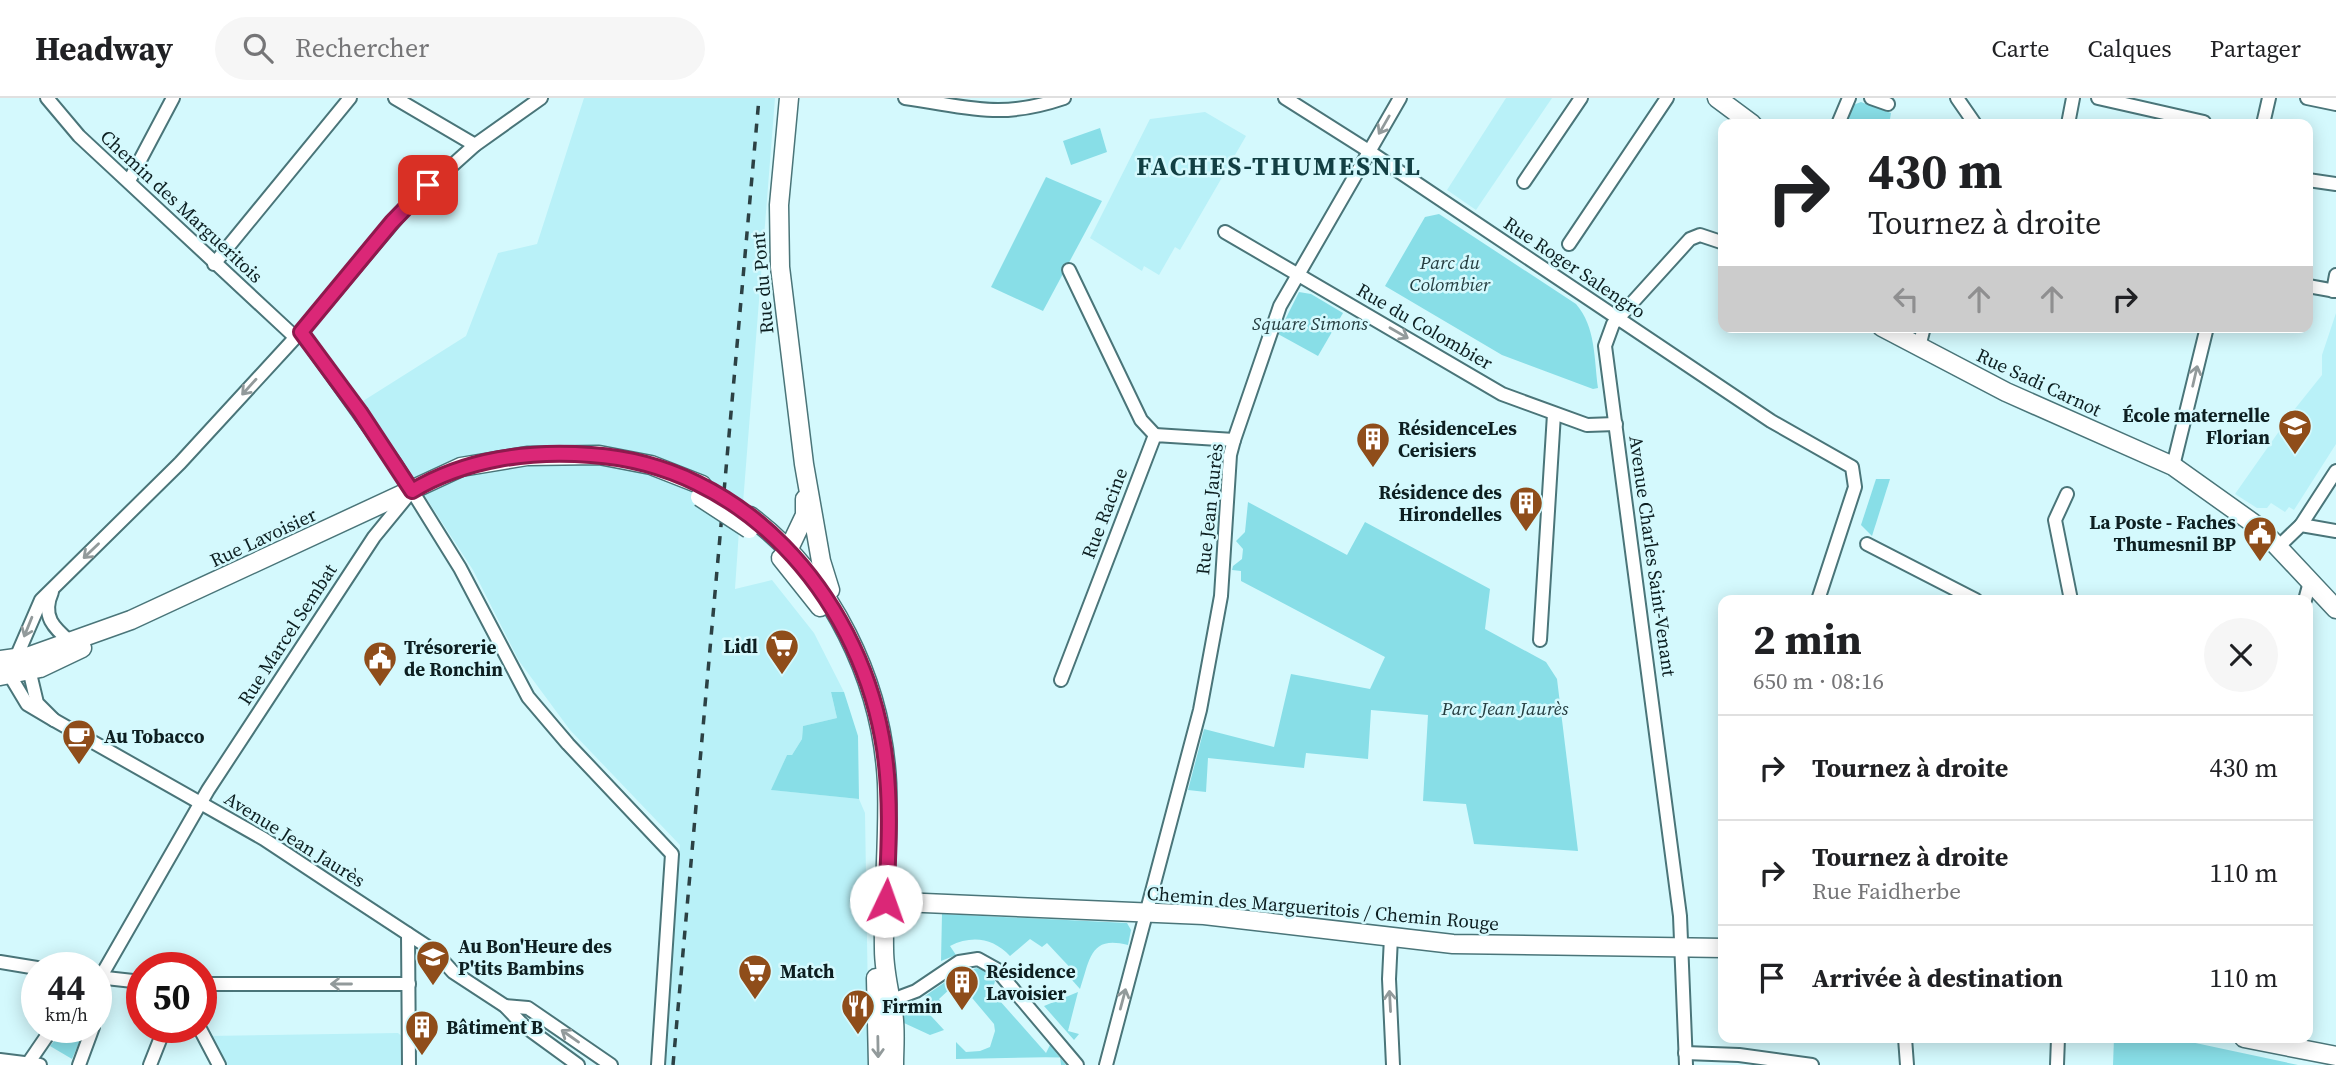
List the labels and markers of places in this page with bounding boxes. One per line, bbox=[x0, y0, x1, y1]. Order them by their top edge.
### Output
pin bbox=[398, 155, 458, 215]
place label: École maternelle Florian bbox=[2122, 402, 2270, 450]
school or university icon: École maternelle Florian bbox=[2276, 407, 2314, 456]
place label: RésidenceLes Cerisiers bbox=[1398, 415, 1517, 463]
building icon: RésidenceLes Cerisiers bbox=[1354, 420, 1392, 469]
place label: Résidence des Hirondelles bbox=[1379, 479, 1502, 527]
building icon: Résidence des Hirondelles bbox=[1507, 484, 1545, 533]
place label: La Poste - Faches Thumesnil BP bbox=[2089, 509, 2236, 557]
public building icon: La Poste - Faches Thumesnil BP bbox=[2241, 514, 2279, 563]
supermarket icon: Lidl bbox=[763, 627, 801, 676]
place label: Lidl bbox=[724, 633, 758, 659]
place label: Trésorerie de Ronchin bbox=[404, 634, 503, 682]
public building icon: Trésorerie de Ronchin bbox=[361, 639, 399, 688]
cafe icon: Au Tobacco bbox=[60, 717, 98, 766]
place label: Au Tobacco bbox=[104, 723, 205, 749]
place label: Au Bon'Heure des P'tits Bambins bbox=[458, 933, 612, 981]
school or university icon: Au Bon'Heure des P'tits Bambins bbox=[414, 938, 452, 987]
supermarket icon: Match bbox=[736, 952, 774, 1001]
place label: Match bbox=[780, 958, 835, 984]
place label: Résidence Lavoisier bbox=[986, 958, 1076, 1006]
building icon: Résidence Lavoisier bbox=[943, 963, 981, 1012]
restaurant icon: Firmin bbox=[839, 987, 877, 1036]
place label: Firmin bbox=[882, 993, 943, 1019]
building icon: Bâtiment B bbox=[403, 1008, 441, 1057]
place label: Bâtiment B bbox=[446, 1014, 543, 1040]

